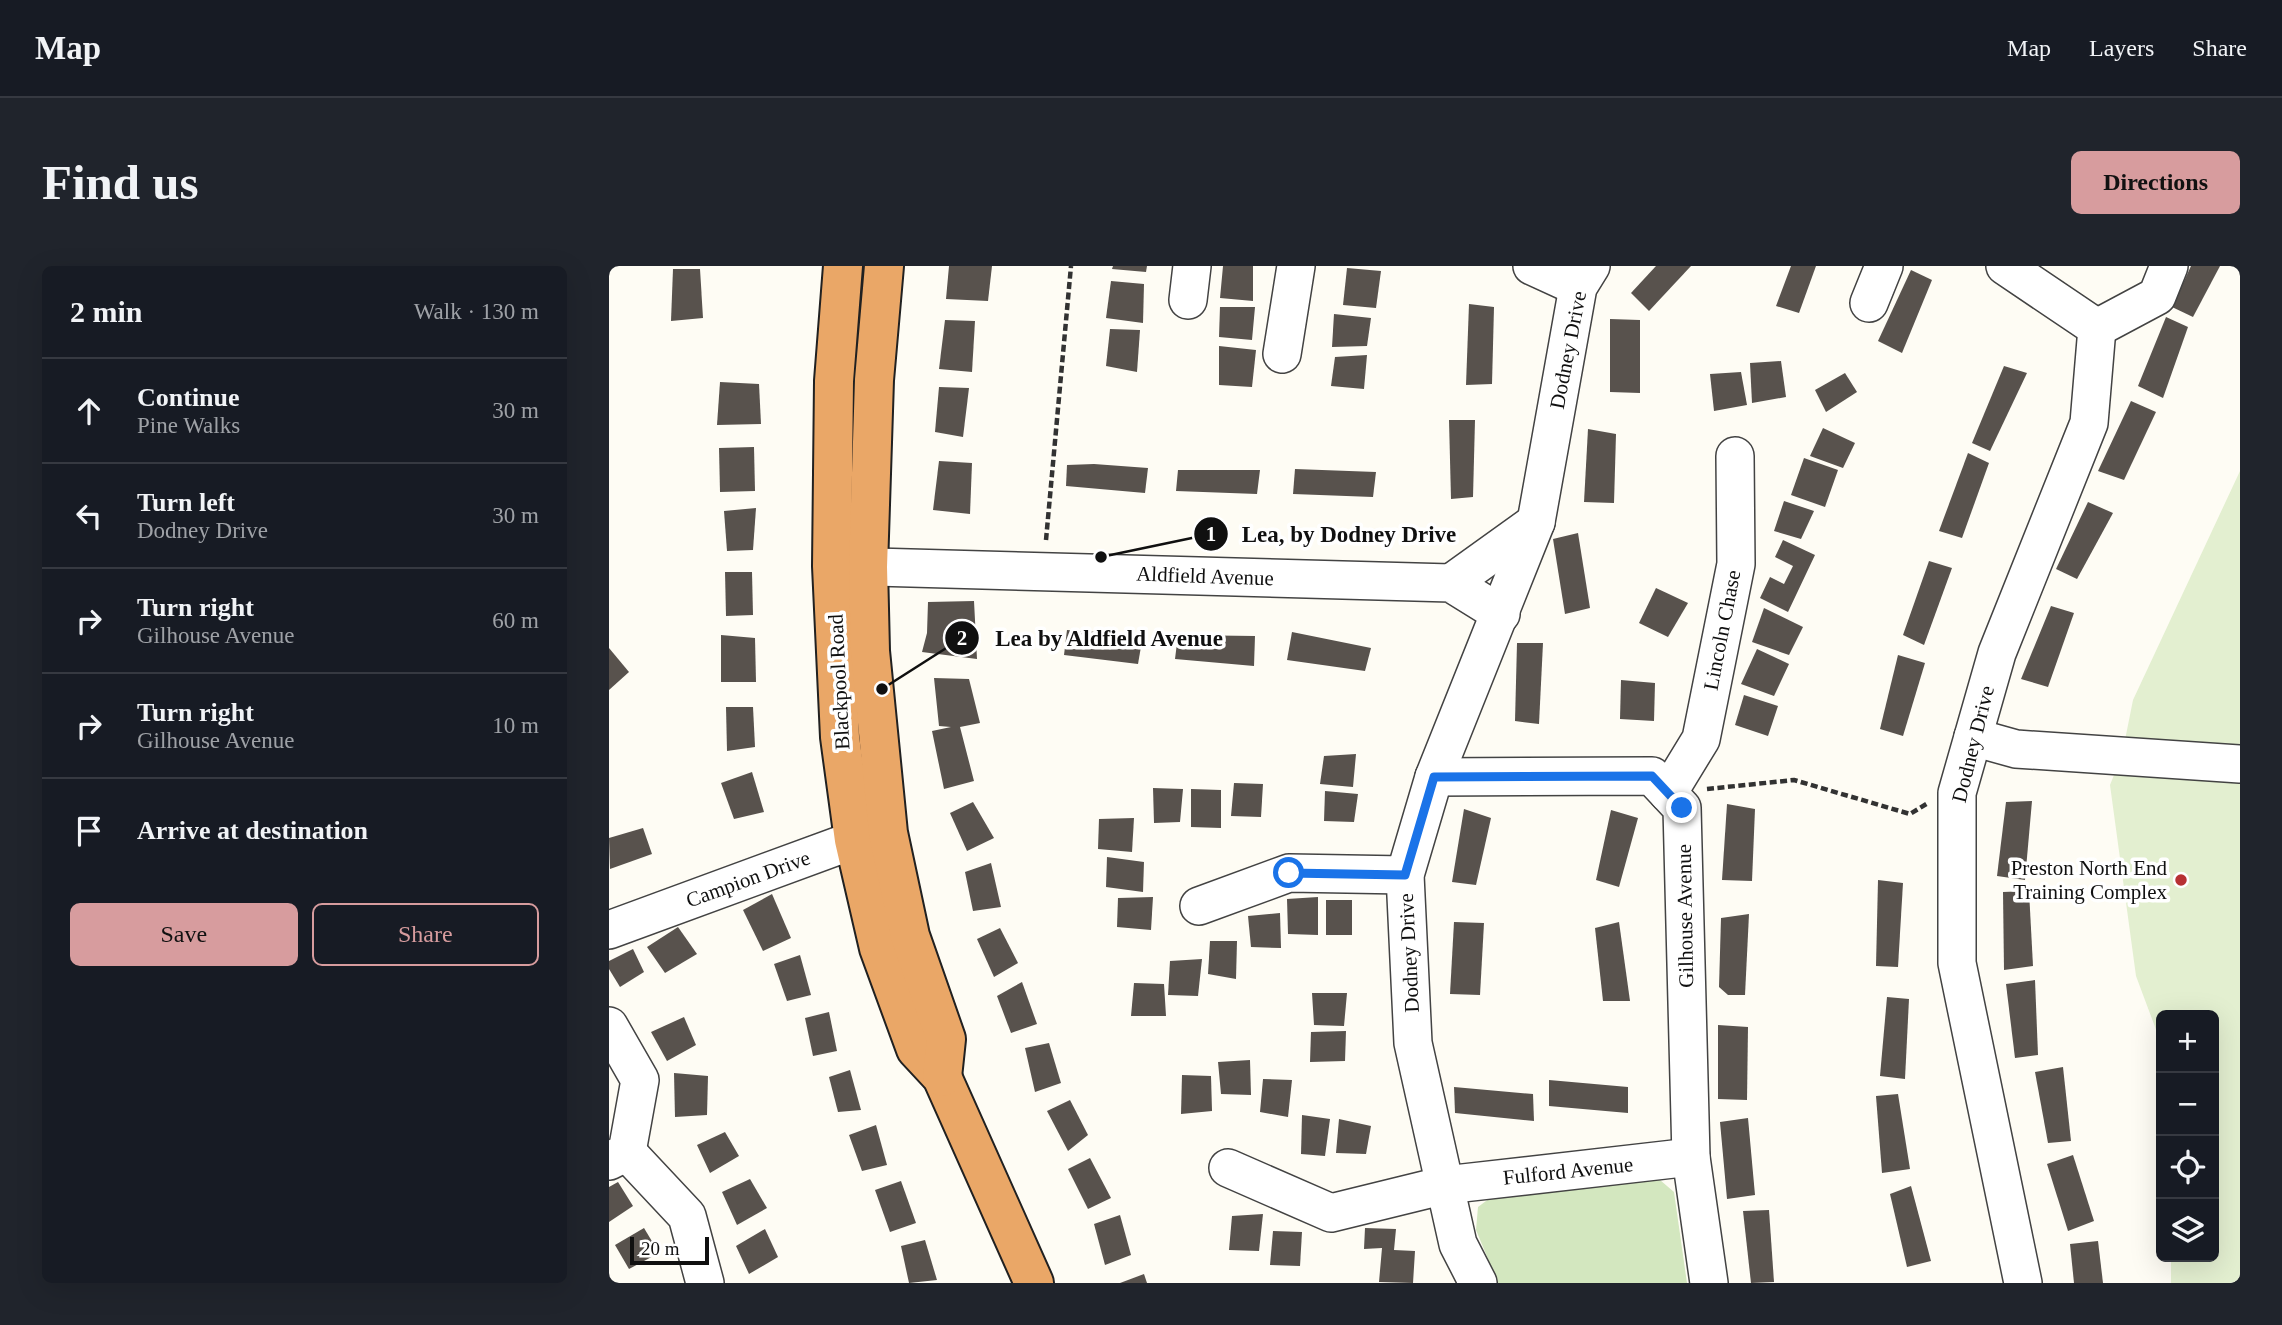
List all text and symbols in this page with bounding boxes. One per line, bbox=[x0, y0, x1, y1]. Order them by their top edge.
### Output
text: Map bbox=[35, 30, 101, 66]
text: Map bbox=[2007, 35, 2051, 61]
text: Layers bbox=[2089, 35, 2154, 61]
text: Share bbox=[2192, 35, 2247, 61]
button: Directions bbox=[2071, 151, 2240, 214]
text: Find us bbox=[42, 155, 199, 210]
street label: Dodney Drive bbox=[1545, 289, 1591, 411]
text: 2 min bbox=[70, 295, 143, 328]
text: Walk · 130 m bbox=[414, 299, 539, 324]
text: Continue bbox=[137, 383, 240, 412]
icon: ahead bbox=[70, 392, 108, 430]
text: 30 m bbox=[492, 398, 539, 423]
text: Pine Walks bbox=[137, 413, 240, 438]
text: Turn left bbox=[137, 488, 235, 517]
icon: left bbox=[70, 497, 108, 535]
text: 30 m bbox=[492, 503, 539, 528]
callout: Lea, by Dodney Drive bbox=[1193, 512, 1471, 556]
text: Dodney Drive bbox=[137, 518, 268, 543]
text: 1 bbox=[1206, 522, 1216, 546]
text: Lea, by Dodney Drive bbox=[1242, 522, 1456, 547]
street label: Aldfield Avenue bbox=[1136, 562, 1274, 590]
street label: Lincoln Chase bbox=[1699, 568, 1745, 692]
text: Turn right bbox=[137, 593, 254, 622]
icon: right bbox=[70, 602, 108, 640]
text: 60 m bbox=[492, 608, 539, 633]
street label: Blackpool Road bbox=[823, 613, 855, 750]
callout: Lea by Aldfield Avenue bbox=[944, 616, 1238, 660]
text: Gilhouse Avenue bbox=[137, 623, 294, 648]
text: 2 bbox=[957, 626, 967, 650]
text: Lea by Aldfield Avenue bbox=[995, 626, 1223, 651]
street label: Dodney Drive bbox=[1947, 683, 1999, 805]
text: Turn right bbox=[137, 698, 254, 727]
icon: right bbox=[70, 707, 108, 745]
text: 10 m bbox=[492, 713, 539, 738]
text: Gilhouse Avenue bbox=[137, 728, 294, 753]
route end bbox=[1666, 792, 1697, 823]
icon: arrive bbox=[70, 812, 108, 850]
text: Arrive at destination bbox=[137, 816, 368, 845]
street label: Gilhouse Avenue bbox=[1672, 844, 1698, 988]
street label: Campion Drive bbox=[683, 845, 813, 913]
place label: Preston North End Training Complex bbox=[2011, 856, 2167, 904]
route start bbox=[1273, 857, 1304, 888]
marker: Preston North End Training Complex bbox=[2173, 872, 2189, 888]
street label: Dodney Drive bbox=[1394, 893, 1424, 1013]
button: Save bbox=[70, 903, 298, 966]
button: Share bbox=[312, 903, 539, 966]
map controls bbox=[2156, 1010, 2219, 1262]
button: + bbox=[2156, 1010, 2219, 1073]
button: − bbox=[2156, 1073, 2219, 1136]
button: locate bbox=[2156, 1136, 2219, 1199]
street label: Fulford Avenue bbox=[1502, 1152, 1634, 1190]
button: layers bbox=[2156, 1199, 2219, 1262]
scale bar bbox=[630, 1234, 709, 1266]
text: 20 m bbox=[641, 1238, 680, 1259]

